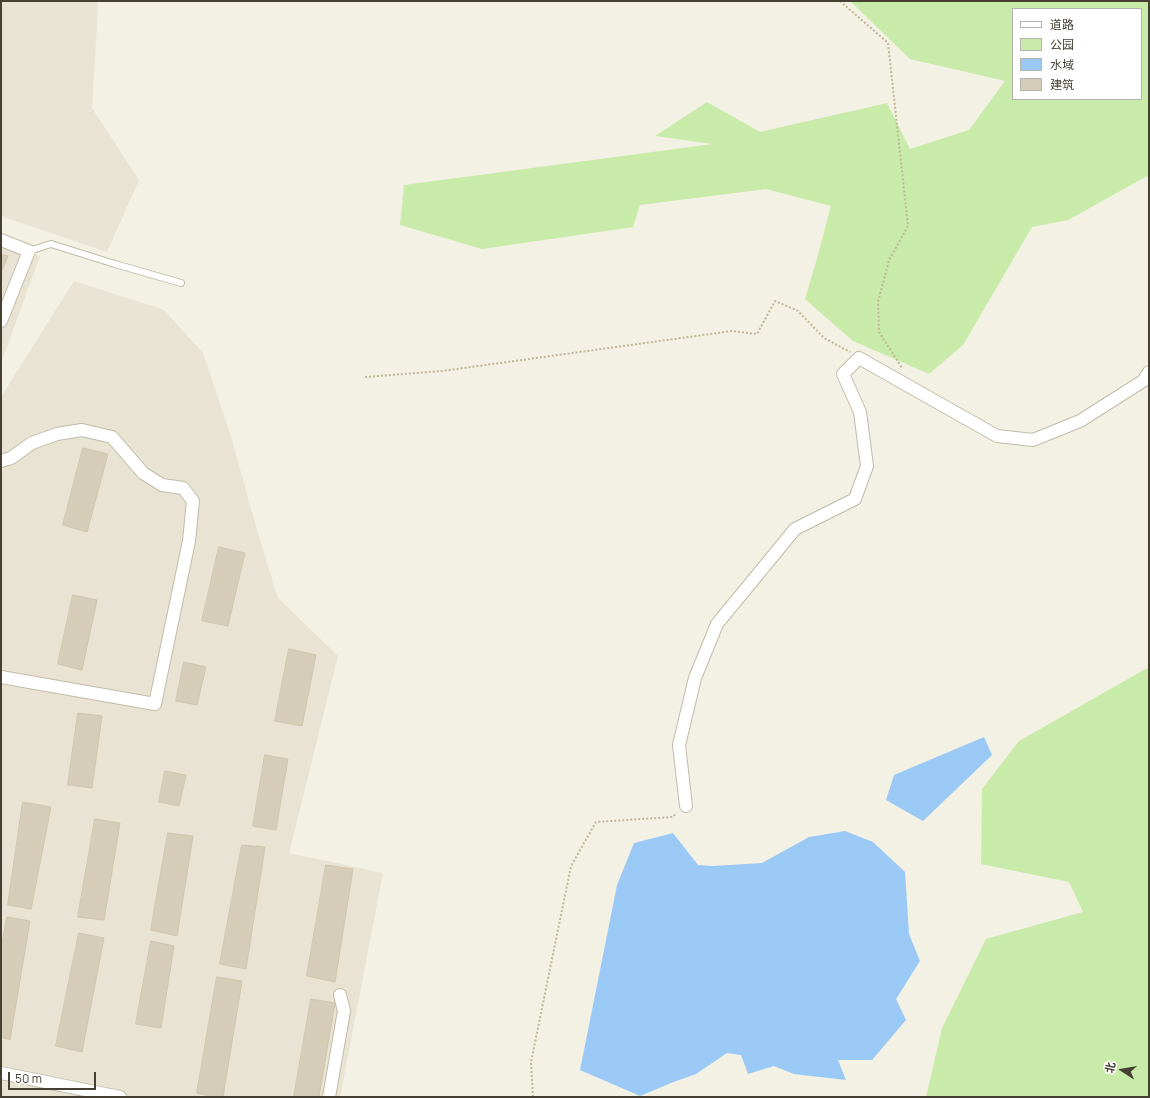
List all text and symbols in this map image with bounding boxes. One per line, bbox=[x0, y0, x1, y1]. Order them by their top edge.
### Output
legend bbox=[1012, 8, 1142, 100]
text: 道路 bbox=[1050, 16, 1074, 33]
text: 公园 bbox=[1050, 36, 1074, 53]
text: 水域 bbox=[1050, 56, 1074, 73]
text: 建筑 bbox=[1050, 76, 1074, 93]
north arrow bbox=[1102, 1050, 1142, 1090]
text: 北 bbox=[1101, 1060, 1118, 1074]
scale bar bbox=[10, 1064, 98, 1090]
text: 50 m bbox=[15, 1070, 42, 1087]

